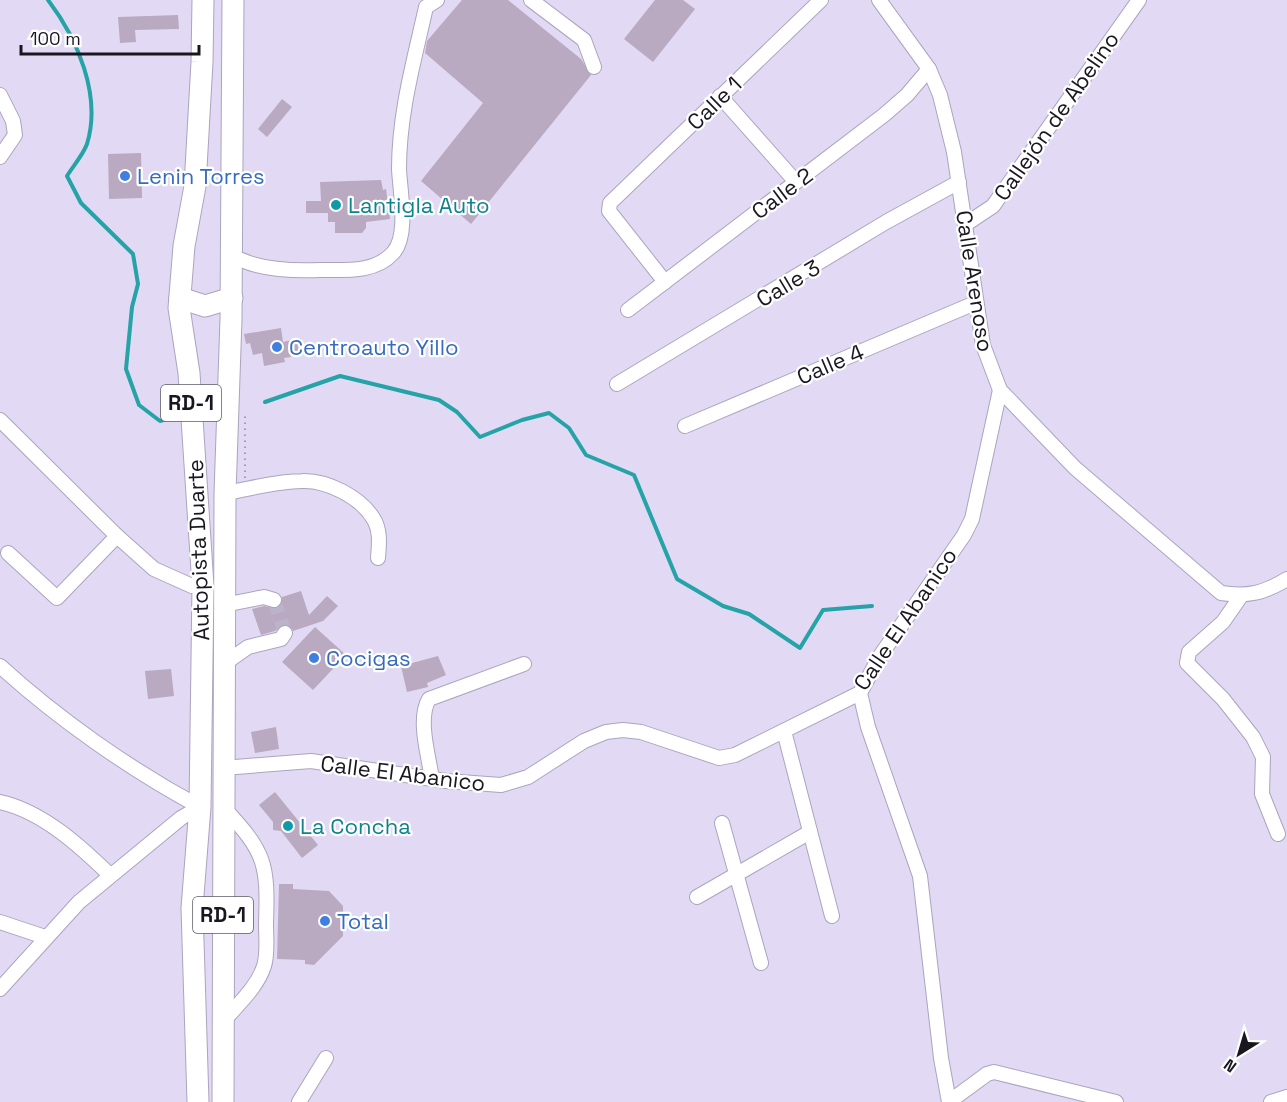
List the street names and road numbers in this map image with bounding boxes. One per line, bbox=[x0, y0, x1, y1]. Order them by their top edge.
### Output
street label: Callejón de Abelino bbox=[987, 26, 1125, 206]
street label: Calle 1 bbox=[681, 70, 747, 136]
street label: Calle 2 bbox=[746, 161, 818, 225]
street label: Calle Arenoso bbox=[950, 208, 1000, 354]
street label: Calle 3 bbox=[751, 253, 825, 313]
street label: Calle 4 bbox=[792, 337, 868, 391]
road number: RD-1 bbox=[161, 385, 221, 421]
street label: Autopista Duarte bbox=[181, 459, 215, 641]
street label: Calle El Abanico bbox=[847, 542, 963, 696]
street label: Calle El Abanico bbox=[319, 749, 487, 797]
road number: RD-1 bbox=[193, 897, 253, 933]

